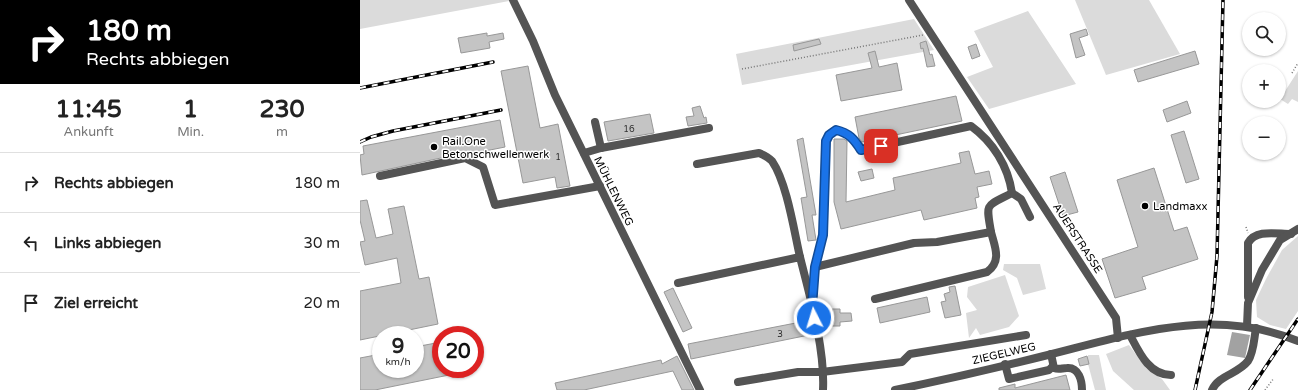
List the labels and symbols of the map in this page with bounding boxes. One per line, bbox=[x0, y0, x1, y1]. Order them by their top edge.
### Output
house number: 16 bbox=[623, 124, 635, 135]
pin bbox=[864, 129, 898, 163]
place label: Rail.One Betonschwellenwerk bbox=[442, 135, 549, 161]
marker: Rail.One Betonschwellenwerk bbox=[429, 142, 439, 152]
house number: 1 bbox=[555, 152, 561, 163]
street label: MÜHLENWEG bbox=[591, 154, 636, 228]
place label: Landmaxx bbox=[1153, 200, 1208, 213]
street label: AUERSTRASSE bbox=[1050, 201, 1105, 276]
marker: Landmaxx bbox=[1140, 201, 1150, 211]
position arrow bbox=[793, 297, 835, 339]
speed limit sign: 20 bbox=[432, 326, 484, 378]
house number: 3 bbox=[777, 329, 783, 340]
street label: ZIEGELWEG bbox=[971, 340, 1037, 367]

